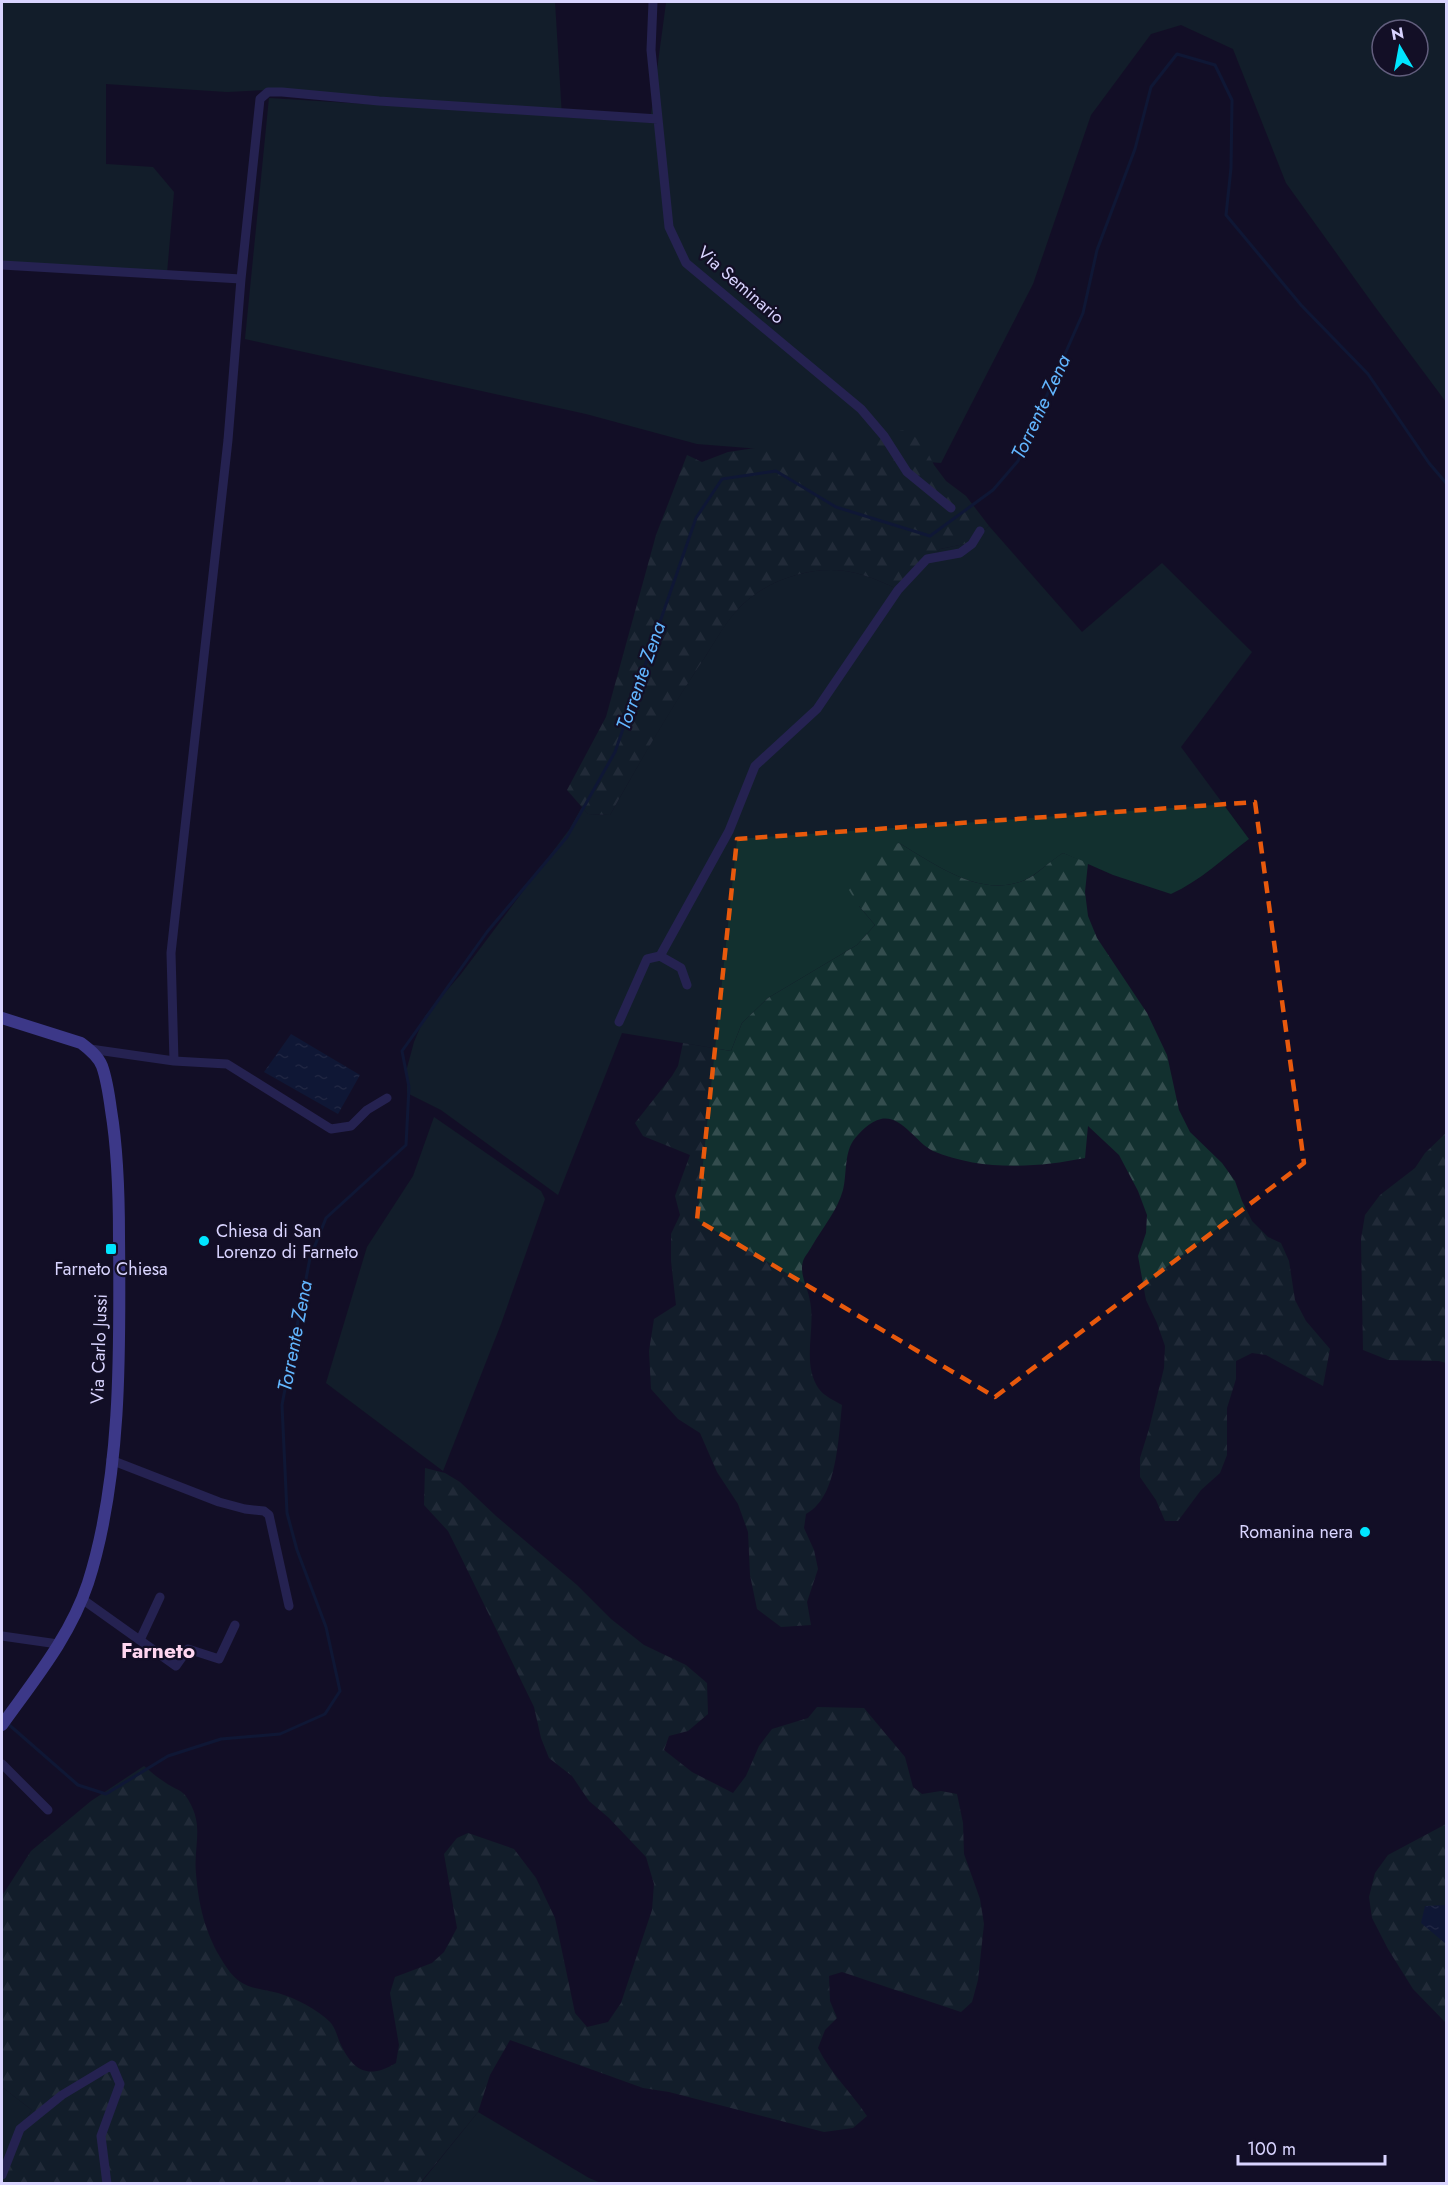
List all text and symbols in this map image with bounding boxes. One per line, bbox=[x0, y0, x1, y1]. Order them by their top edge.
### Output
north arrow bbox=[1370, 18, 1430, 78]
text: N bbox=[1389, 21, 1406, 46]
street label: Via Seminario bbox=[692, 240, 790, 330]
water label: Torrente Zena bbox=[1004, 350, 1078, 464]
water label: Torrente Zena bbox=[609, 618, 673, 734]
place label: Chiesa di San Lorenzo di Farneto bbox=[216, 1218, 358, 1265]
marker: Chiesa di San Lorenzo di Farneto bbox=[197, 1234, 211, 1248]
marker: Farneto Chiesa bbox=[104, 1242, 118, 1256]
place label: Farneto Chiesa bbox=[54, 1256, 168, 1282]
water label: Torrente Zena bbox=[270, 1278, 320, 1394]
street label: Via Carlo Jussi bbox=[84, 1294, 114, 1404]
place label: Romanina nera bbox=[1239, 1519, 1353, 1545]
marker: Romanina nera bbox=[1358, 1525, 1372, 1539]
district label: Farneto bbox=[121, 1636, 195, 1666]
scale bar bbox=[1238, 2128, 1385, 2166]
text: 100 m bbox=[1247, 2136, 1296, 2162]

